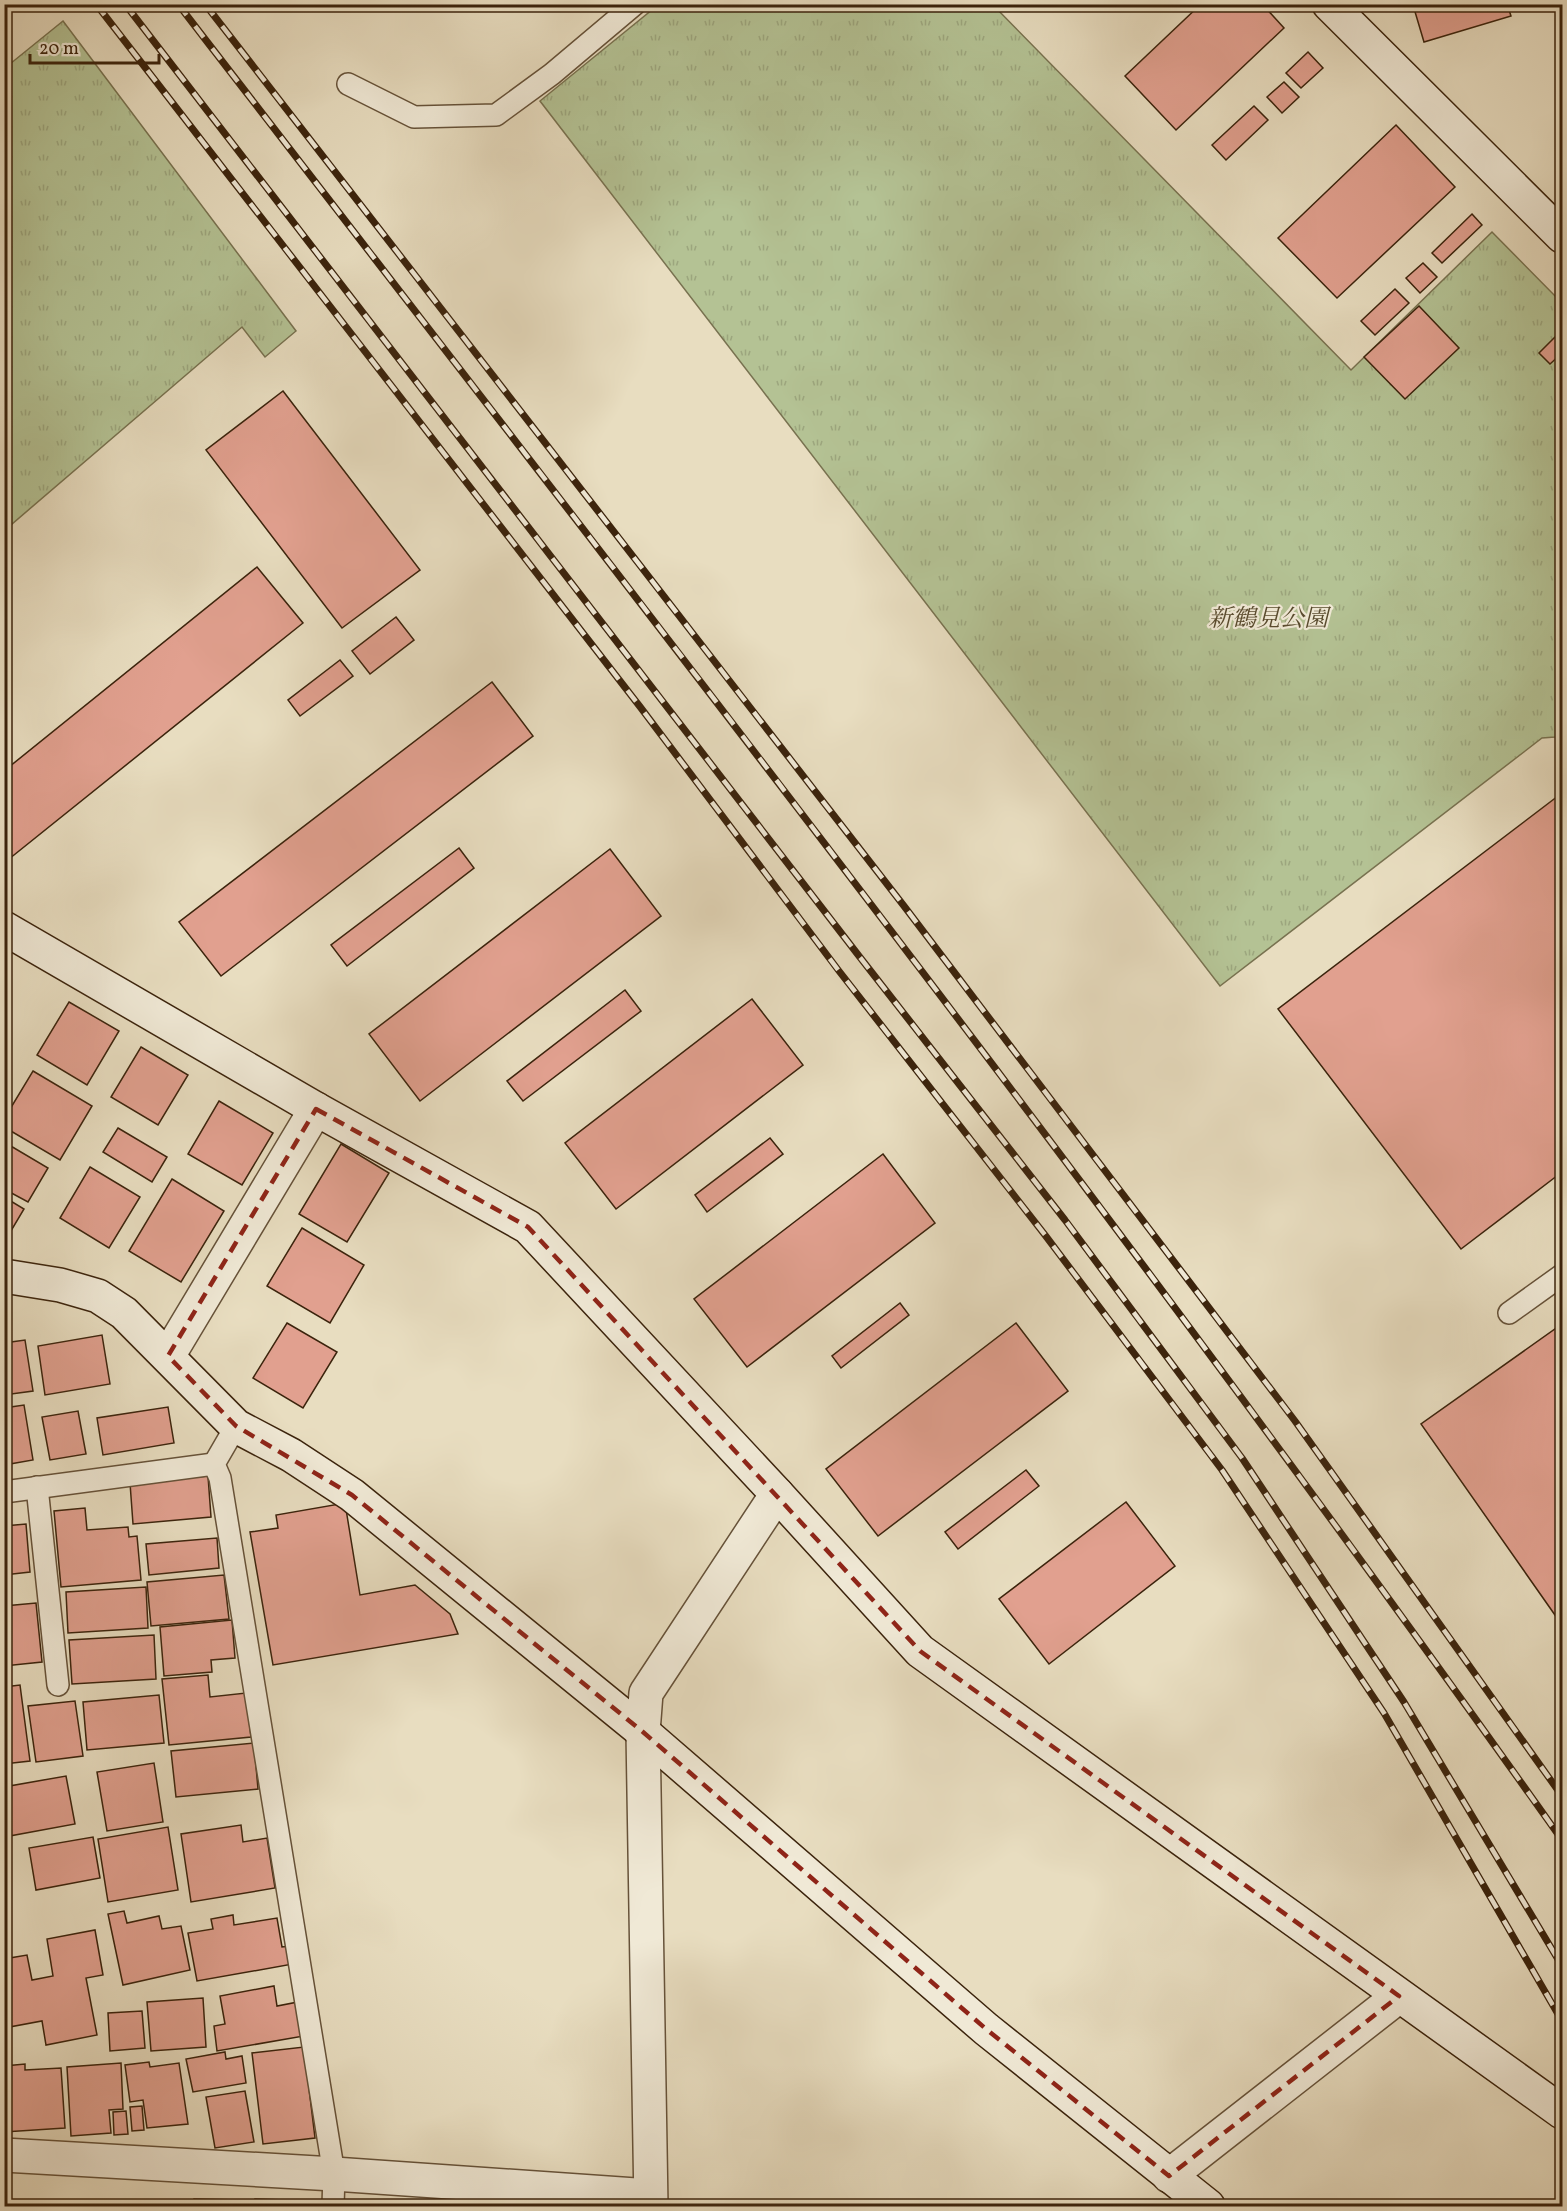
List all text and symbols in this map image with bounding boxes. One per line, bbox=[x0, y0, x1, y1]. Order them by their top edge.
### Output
scale bar bbox=[30, 27, 159, 65]
text: 20 m bbox=[39, 37, 79, 62]
park label: 新鶴見公園 bbox=[1208, 603, 1332, 637]

